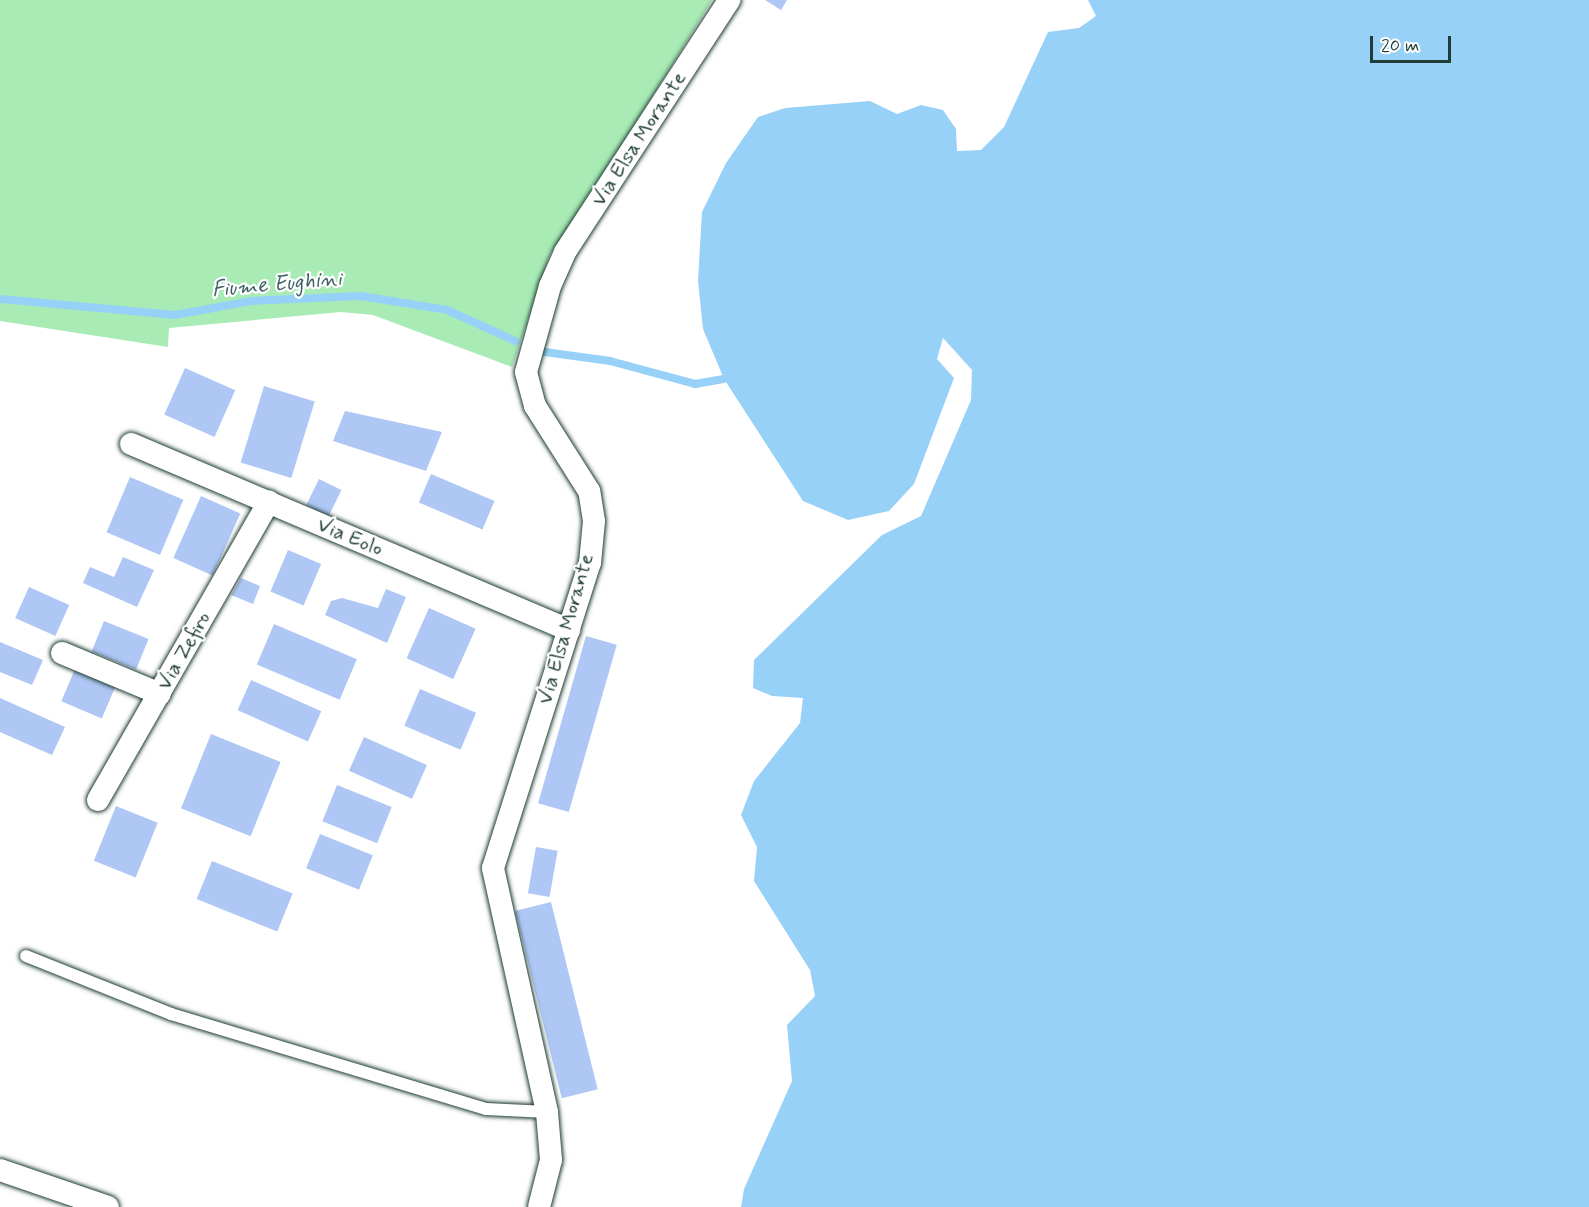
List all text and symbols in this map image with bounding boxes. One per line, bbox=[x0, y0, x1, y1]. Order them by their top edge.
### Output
scale bar bbox=[1373, 24, 1454, 62]
text: 20 m bbox=[1381, 34, 1419, 58]
street label: Via Elsa Morante bbox=[585, 65, 693, 213]
water label: Fiume Eughini bbox=[211, 266, 343, 304]
street label: Via Eolo bbox=[314, 512, 386, 562]
street label: Via Elsa Morante bbox=[532, 548, 600, 710]
street label: Via Zefiro bbox=[151, 607, 217, 695]

